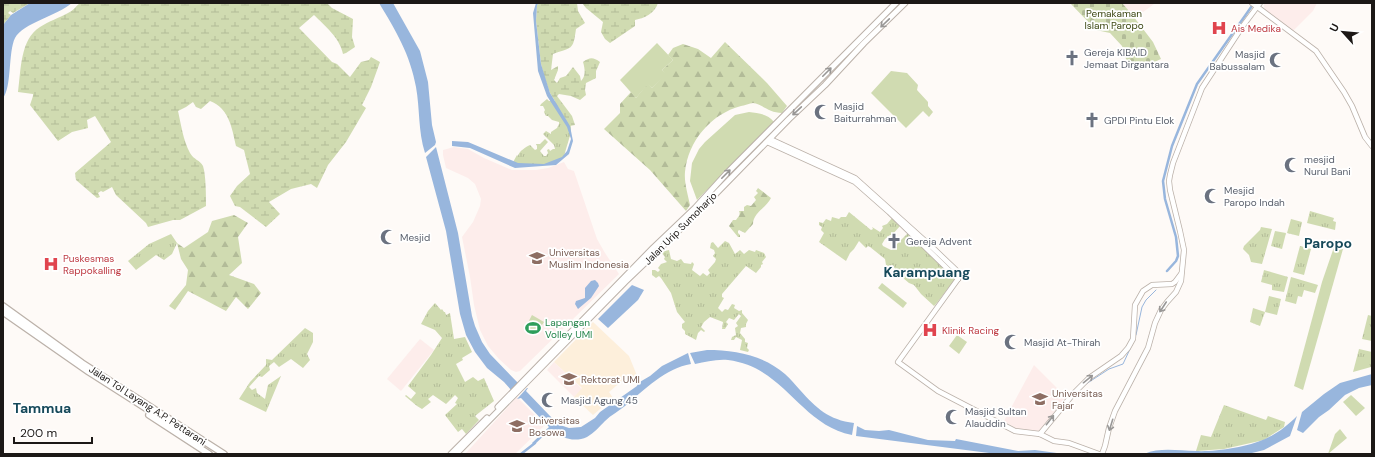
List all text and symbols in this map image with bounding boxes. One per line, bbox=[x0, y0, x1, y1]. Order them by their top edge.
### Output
park label: Pemakaman Islam Paropo bbox=[1084, 7, 1144, 32]
north arrow bbox=[1323, 12, 1363, 52]
one-way arrow bbox=[880, 18, 890, 28]
hospital icon: Ais Medika bbox=[1210, 19, 1228, 37]
text: U bbox=[1326, 21, 1342, 34]
place label: Ais Medika bbox=[1231, 22, 1281, 35]
place label: Gereja KIBAID Jemaat Dirgantara bbox=[1084, 46, 1169, 71]
place label: Masjid Babussalam bbox=[1209, 48, 1265, 73]
church icon: Gereja KIBAID Jemaat Dirgantara bbox=[1063, 49, 1081, 67]
mosque icon: Masjid Babussalam bbox=[1268, 51, 1286, 69]
one-way arrow bbox=[822, 67, 832, 77]
place label: Masjid Baiturrahman bbox=[834, 100, 896, 125]
mosque icon: Masjid Baiturrahman bbox=[813, 103, 831, 121]
one-way arrow bbox=[792, 106, 803, 115]
church icon: GPDI Pintu Elok bbox=[1083, 111, 1101, 129]
place label: GPDI Pintu Elok bbox=[1104, 114, 1174, 127]
place label: mesjid Nurul Bani bbox=[1304, 153, 1351, 178]
mosque icon: mesjid Nurul Bani bbox=[1283, 156, 1301, 174]
one-way arrow bbox=[721, 169, 731, 179]
place label: Mesjid Paropo Indah bbox=[1224, 184, 1285, 209]
mosque icon: Mesjid Paropo Indah bbox=[1203, 187, 1221, 205]
street label: Jalan Urip Sumoharjo bbox=[641, 189, 720, 267]
mosque icon: Mesjid bbox=[379, 228, 397, 246]
place label: Mesjid bbox=[400, 231, 430, 244]
church icon: Gereja Advent bbox=[885, 232, 903, 250]
district label: Paropo bbox=[1304, 234, 1352, 252]
place label: Gereja Advent bbox=[906, 235, 972, 248]
place label: Universitas Muslim Indonesia bbox=[549, 246, 629, 271]
school or university icon: Universitas Muslim Indonesia bbox=[528, 249, 546, 267]
place label: Puskesmas Rappokalling bbox=[63, 252, 122, 277]
hospital icon: Puskesmas Rappokalling bbox=[42, 255, 60, 273]
district label: Karampuang bbox=[884, 263, 970, 281]
one-way arrow bbox=[1159, 301, 1167, 313]
place label: Lapangan Volley UMI bbox=[545, 316, 592, 341]
sports icon: Lapangan Volley UMI bbox=[524, 319, 542, 337]
hospital icon: Klinik Racing bbox=[921, 321, 939, 339]
place label: Klinik Racing bbox=[942, 324, 999, 337]
mosque icon: Masjid At-Thirah bbox=[1003, 333, 1021, 351]
place label: Masjid At-Thirah bbox=[1024, 336, 1101, 349]
street label: Jalan Tol Layang A.P. Pettarani bbox=[87, 363, 209, 448]
school or university icon: Rektorat UMI bbox=[560, 370, 578, 388]
place label: Rektorat UMI bbox=[581, 373, 640, 386]
one-way arrow bbox=[1083, 375, 1094, 384]
place label: Universitas Fajar bbox=[1052, 387, 1103, 412]
school or university icon: Universitas Fajar bbox=[1031, 390, 1049, 408]
mosque icon: Masjid Agung 45 bbox=[540, 391, 558, 409]
place label: Masjid Agung 45 bbox=[561, 394, 638, 407]
district label: Tammua bbox=[13, 399, 71, 417]
place label: Masjid Sultan Alauddin bbox=[965, 405, 1027, 430]
mosque icon: Masjid Sultan Alauddin bbox=[944, 408, 962, 426]
place label: Universitas Bosowa bbox=[529, 414, 580, 439]
one-way arrow bbox=[1046, 415, 1055, 426]
school or university icon: Universitas Bosowa bbox=[508, 417, 526, 435]
one-way arrow bbox=[1107, 418, 1114, 431]
scale bar bbox=[14, 419, 92, 445]
text: 200 m bbox=[20, 425, 57, 441]

